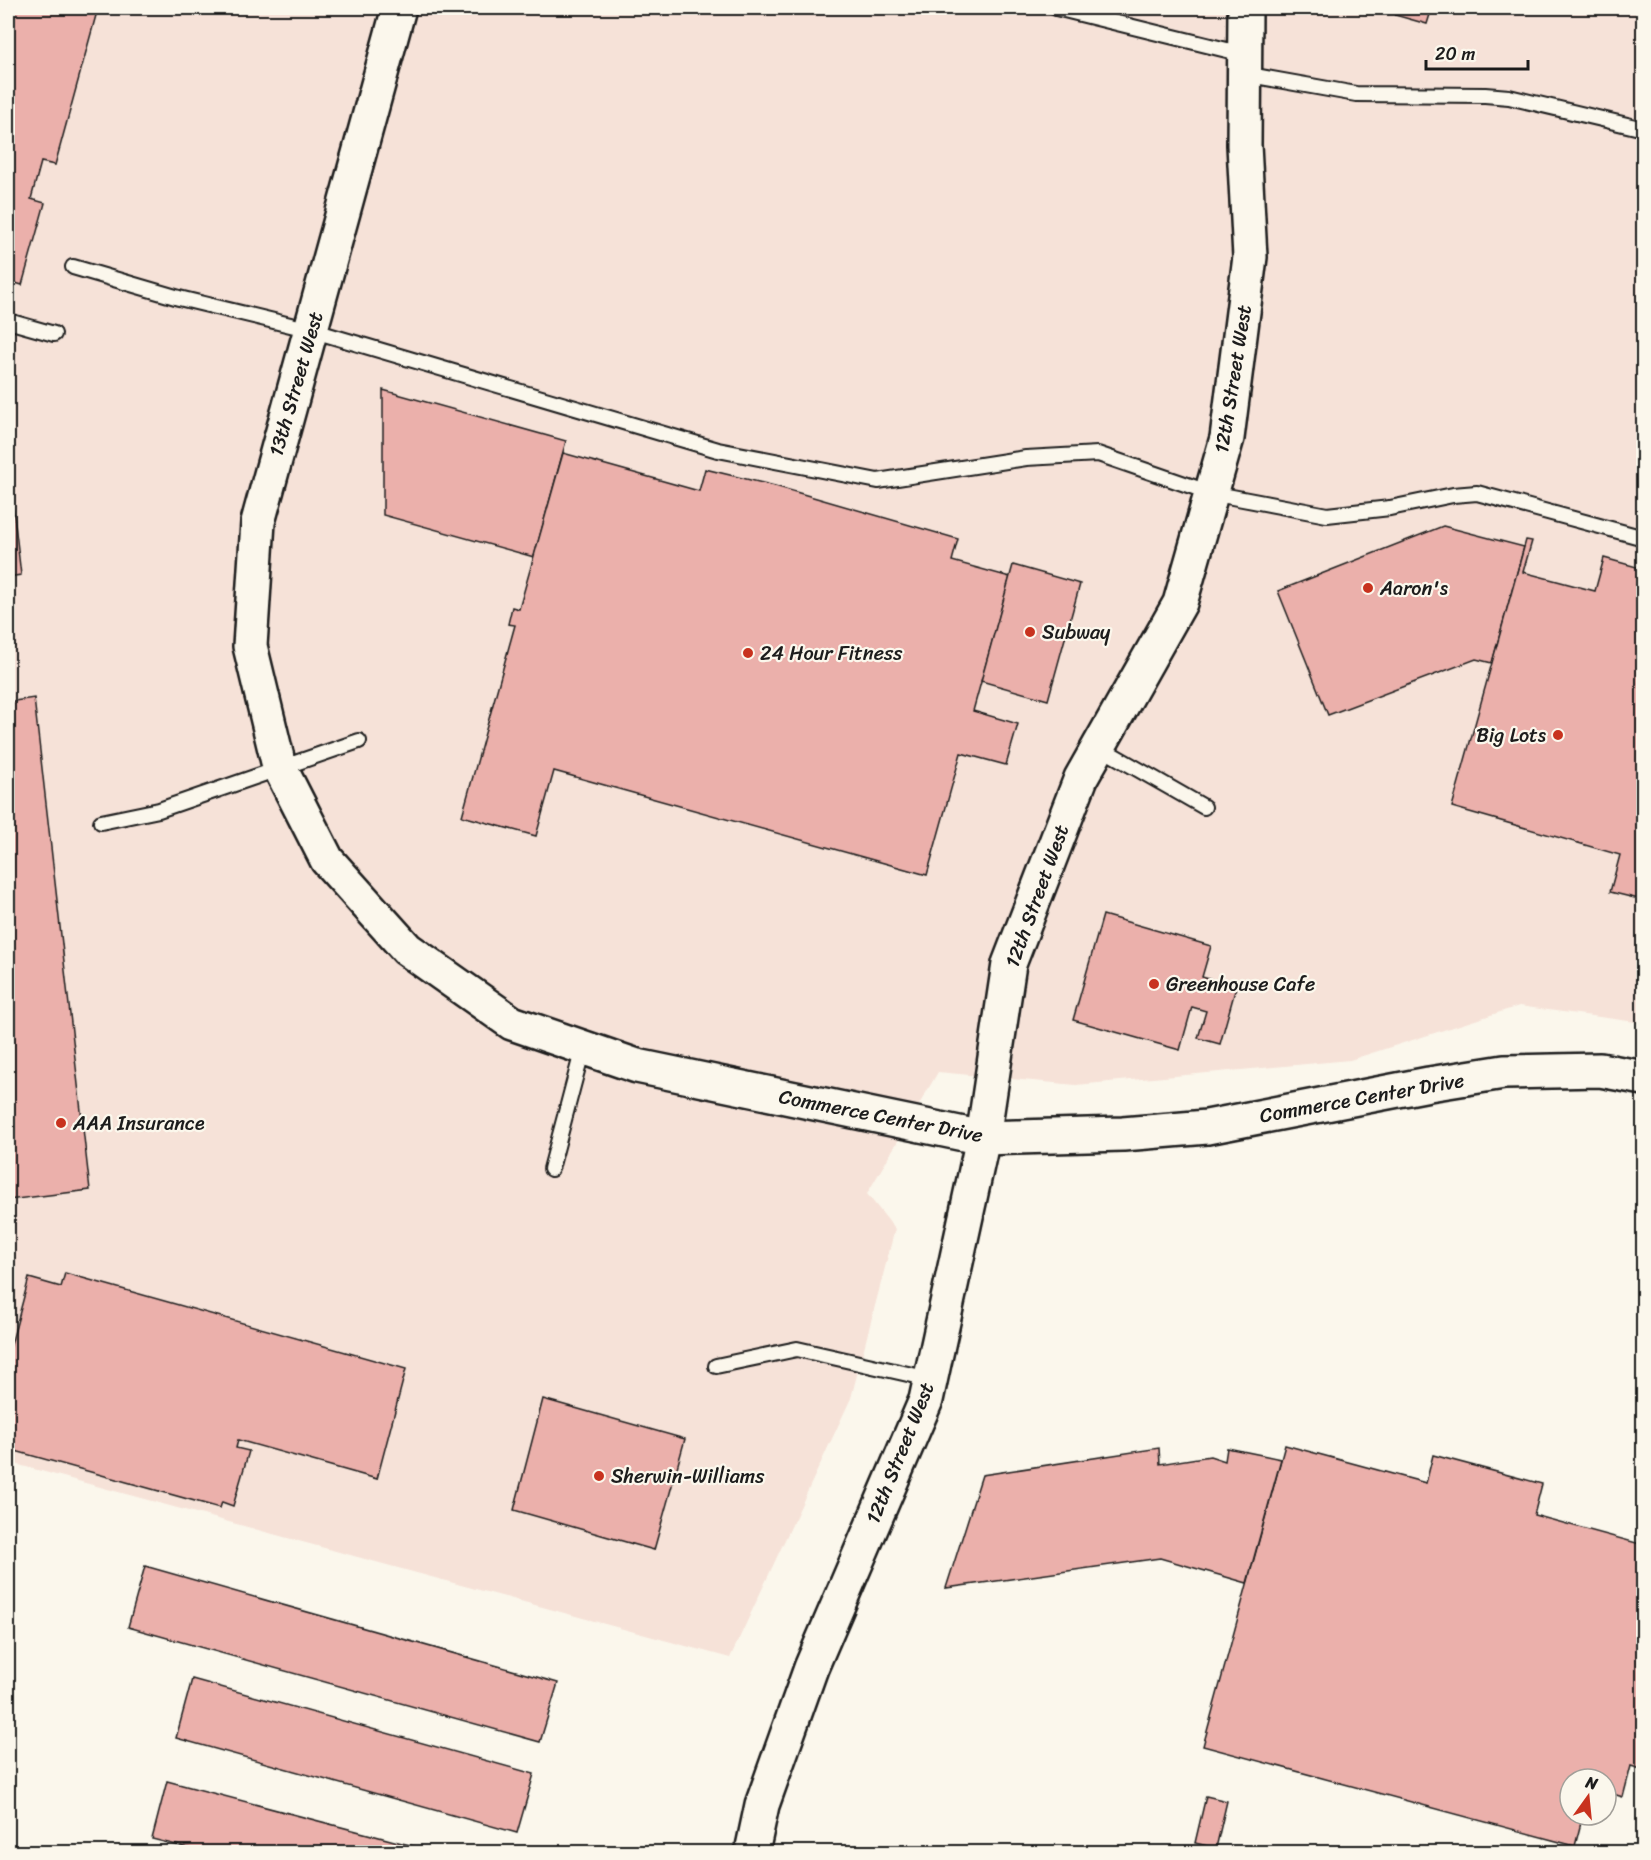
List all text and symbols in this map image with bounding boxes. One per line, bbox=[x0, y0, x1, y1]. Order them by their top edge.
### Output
scale bar bbox=[1426, 33, 1528, 71]
text: 20 m bbox=[1435, 38, 1475, 70]
street label: 12th Street West bbox=[1204, 302, 1262, 456]
street label: 13th Street West bbox=[259, 307, 333, 461]
place label: Aaron's bbox=[1379, 571, 1449, 606]
marker: Aaron's bbox=[1361, 581, 1375, 595]
place label: Subway bbox=[1042, 615, 1111, 650]
marker: Subway bbox=[1023, 625, 1037, 639]
place label: 24 Hour Fitness bbox=[760, 636, 903, 671]
marker: 24 Hour Fitness bbox=[741, 646, 755, 660]
place label: Big Lots bbox=[1476, 718, 1547, 753]
marker: Big Lots bbox=[1551, 728, 1565, 742]
street label: 12th Street West bbox=[995, 819, 1079, 972]
place label: Greenhouse Cafe bbox=[1166, 967, 1315, 1002]
marker: Greenhouse Cafe bbox=[1147, 977, 1161, 991]
street label: Commerce Center Drive bbox=[1257, 1063, 1467, 1133]
street label: Commerce Center Drive bbox=[776, 1079, 986, 1153]
place label: AAA Insurance bbox=[72, 1106, 205, 1141]
marker: AAA Insurance bbox=[54, 1116, 68, 1130]
street label: 12th Street West bbox=[856, 1377, 944, 1529]
place label: Sherwin-Williams bbox=[611, 1459, 765, 1494]
marker: Sherwin-Williams bbox=[592, 1469, 606, 1483]
north arrow bbox=[1558, 1767, 1618, 1827]
text: N bbox=[1582, 1767, 1602, 1799]

